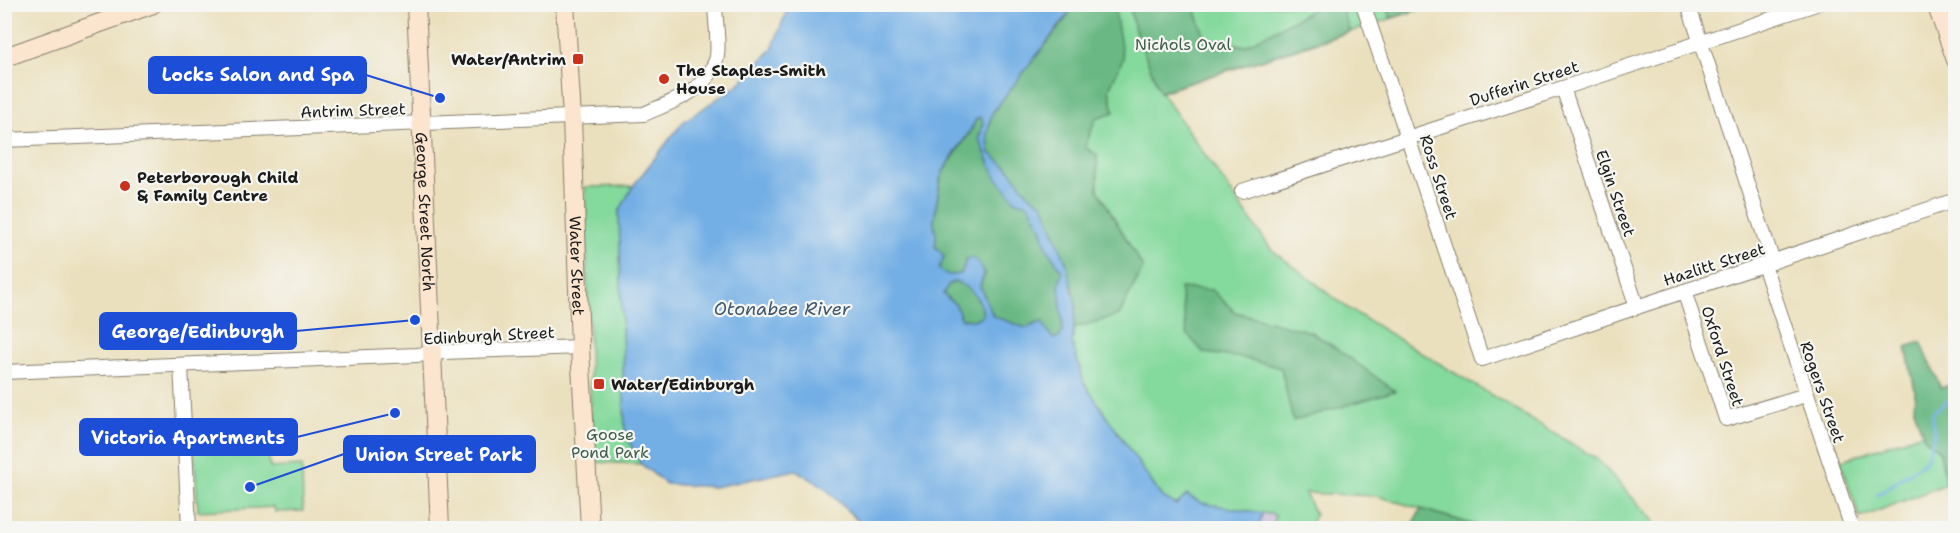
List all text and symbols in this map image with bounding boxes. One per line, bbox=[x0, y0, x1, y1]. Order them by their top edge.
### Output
park label: Nichols Oval bbox=[1135, 34, 1231, 55]
place label: Water/Antrim bbox=[451, 49, 566, 70]
marker: Water/Antrim bbox=[571, 52, 585, 66]
street label: Dufferin Street bbox=[1467, 56, 1581, 111]
callout: Locks Salon and Spa bbox=[149, 57, 366, 93]
place label: The Staples-Smith House bbox=[676, 60, 826, 99]
text: Locks Salon and Spa bbox=[162, 63, 355, 87]
marker: The Staples-Smith House bbox=[657, 72, 671, 86]
street label: Antrim Street bbox=[300, 98, 406, 123]
street label: George Street North bbox=[411, 132, 439, 292]
street label: Ross Street bbox=[1415, 132, 1462, 222]
street label: Elgin Street bbox=[1591, 147, 1640, 239]
place label: Peterborough Child & Family Centre bbox=[137, 167, 298, 206]
marker: Peterborough Child & Family Centre bbox=[118, 179, 132, 193]
street label: Water Street bbox=[564, 215, 589, 316]
street label: Hazlitt Street bbox=[1661, 238, 1768, 291]
water label: Otonabee River bbox=[714, 297, 851, 321]
street label: Oxford Street bbox=[1696, 303, 1749, 409]
callout: George/Edinburgh bbox=[100, 313, 296, 349]
text: George/Edinburgh bbox=[112, 320, 284, 344]
street label: Edinburgh Street bbox=[423, 322, 555, 349]
street label: Rogers Street bbox=[1795, 339, 1850, 446]
place label: Water/Edinburgh bbox=[611, 374, 755, 395]
marker: Water/Edinburgh bbox=[592, 377, 606, 391]
callout: Victoria Apartments bbox=[80, 419, 297, 455]
park label: Goose Pond Park bbox=[571, 424, 649, 463]
text: Victoria Apartments bbox=[91, 426, 285, 450]
callout: Union Street Park bbox=[344, 436, 535, 472]
text: Union Street Park bbox=[355, 443, 523, 467]

